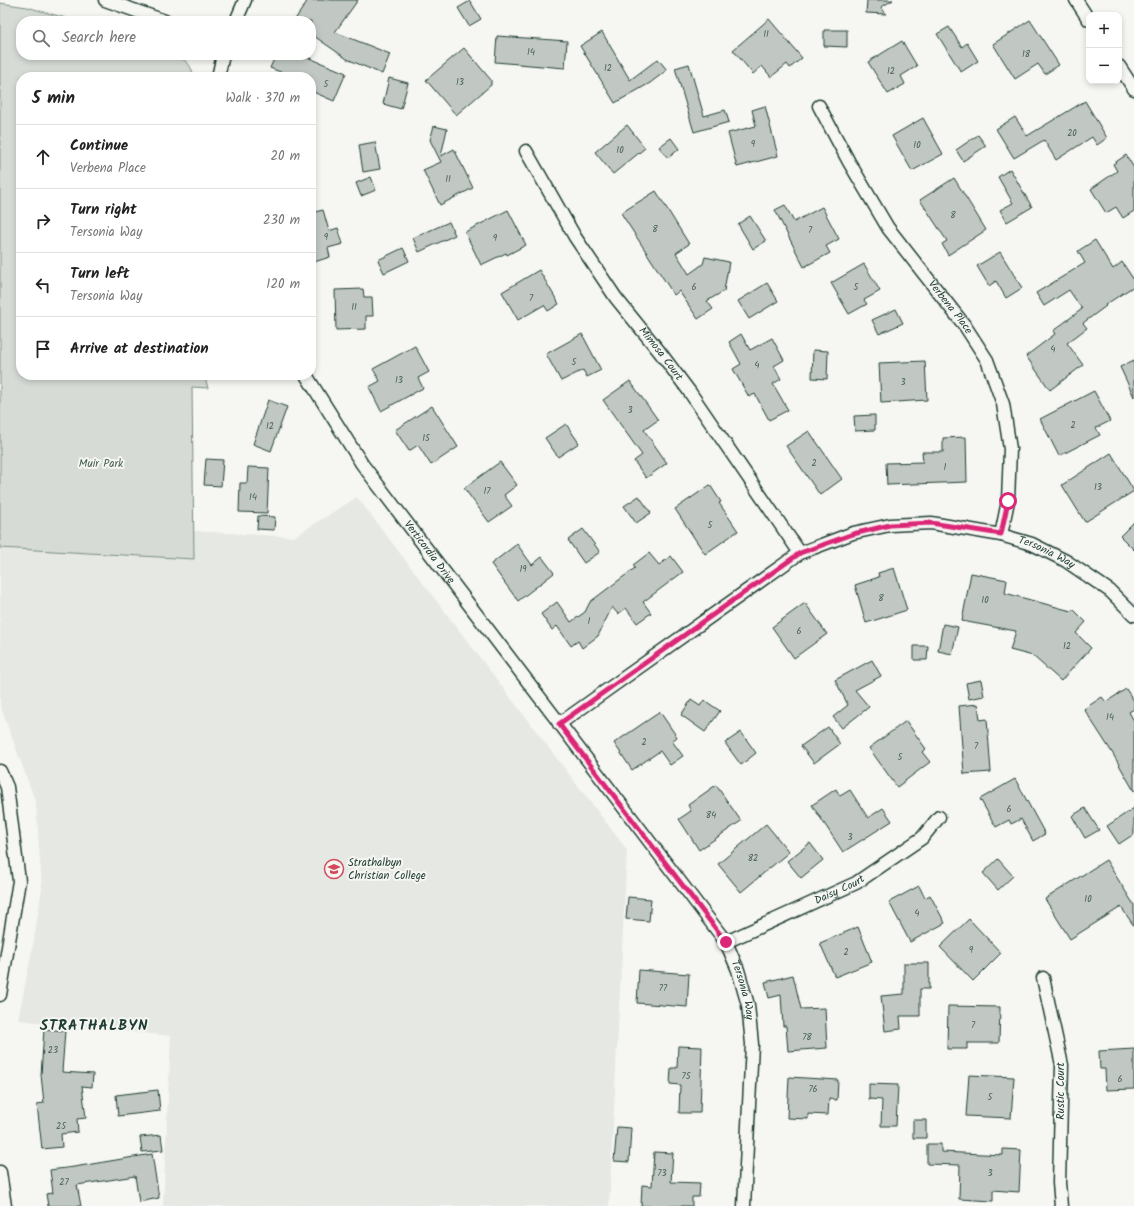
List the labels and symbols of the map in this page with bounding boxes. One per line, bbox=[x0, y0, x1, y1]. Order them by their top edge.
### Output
house number: 11 bbox=[763, 27, 769, 42]
house number: 14 bbox=[527, 45, 535, 60]
house number: 18 bbox=[1022, 47, 1031, 62]
house number: 12 bbox=[604, 61, 612, 76]
house number: 12 bbox=[887, 64, 895, 79]
house number: 13 bbox=[456, 75, 464, 90]
house number: 5 bbox=[324, 77, 330, 92]
house number: 20 bbox=[1067, 126, 1077, 141]
house number: 9 bbox=[751, 137, 756, 152]
house number: 10 bbox=[913, 138, 921, 153]
house number: 10 bbox=[616, 143, 624, 158]
house number: 11 bbox=[445, 172, 451, 187]
house number: 8 bbox=[950, 208, 956, 223]
house number: 8 bbox=[652, 222, 658, 237]
house number: 7 bbox=[808, 223, 813, 238]
house number: 9 bbox=[324, 230, 329, 245]
house number: 9 bbox=[493, 231, 498, 246]
street label: Verbena Place bbox=[923, 276, 977, 338]
house number: 6 bbox=[691, 280, 697, 295]
house number: 5 bbox=[854, 280, 860, 295]
house number: 7 bbox=[529, 291, 534, 306]
house number: 11 bbox=[351, 300, 357, 315]
street label: Mimosa Court bbox=[634, 323, 688, 385]
house number: 4 bbox=[1051, 342, 1056, 357]
house number: 5 bbox=[572, 355, 578, 370]
house number: 4 bbox=[755, 358, 760, 373]
house number: 13 bbox=[395, 373, 403, 388]
house number: 3 bbox=[900, 375, 906, 390]
house number: 3 bbox=[627, 403, 633, 418]
house number: 2 bbox=[1070, 418, 1076, 433]
house number: 12 bbox=[266, 419, 274, 434]
house number: 15 bbox=[422, 431, 431, 446]
park label: Muir Park bbox=[79, 455, 124, 473]
house number: 2 bbox=[811, 456, 817, 471]
house number: 1 bbox=[944, 460, 947, 475]
house number: 13 bbox=[1094, 480, 1102, 495]
house number: 17 bbox=[484, 484, 491, 499]
house number: 14 bbox=[249, 490, 257, 505]
route start bbox=[999, 492, 1017, 510]
street label: Verticordia Drive bbox=[399, 517, 459, 588]
house number: 5 bbox=[708, 518, 714, 533]
street label: Tersonia Way bbox=[1016, 531, 1079, 574]
house number: 19 bbox=[519, 562, 527, 577]
house number: 8 bbox=[878, 591, 884, 606]
house number: 10 bbox=[981, 593, 989, 608]
house number: 1 bbox=[588, 614, 591, 629]
house number: 6 bbox=[796, 624, 802, 639]
house number: 12 bbox=[1063, 639, 1071, 654]
house number: 14 bbox=[1106, 710, 1114, 725]
house number: 2 bbox=[641, 735, 647, 750]
house number: 7 bbox=[974, 739, 979, 754]
house number: 5 bbox=[898, 750, 904, 765]
house number: 6 bbox=[1006, 802, 1012, 817]
house number: 84 bbox=[706, 808, 716, 823]
house number: 3 bbox=[847, 830, 853, 845]
house number: 82 bbox=[748, 851, 758, 866]
place label: Strathalbyn Christian College bbox=[348, 854, 426, 885]
school or university icon: Strathalbyn Christian College bbox=[323, 858, 345, 880]
street label: Daisy Court bbox=[812, 870, 869, 910]
house number: 10 bbox=[1084, 892, 1092, 907]
house number: 4 bbox=[915, 906, 920, 921]
route end bbox=[717, 933, 735, 951]
house number: 9 bbox=[969, 943, 974, 958]
house number: 2 bbox=[843, 945, 849, 960]
street label: Tersonia Way bbox=[726, 957, 759, 1021]
house number: 77 bbox=[659, 981, 668, 996]
district label: STRATHALBYN bbox=[40, 1014, 148, 1038]
house number: 7 bbox=[971, 1018, 976, 1033]
house number: 78 bbox=[802, 1030, 812, 1045]
house number: 23 bbox=[48, 1043, 58, 1058]
street label: Rustic Court bbox=[1052, 1062, 1070, 1120]
house number: 75 bbox=[682, 1069, 692, 1084]
house number: 6 bbox=[1117, 1072, 1123, 1087]
house number: 76 bbox=[808, 1082, 818, 1097]
house number: 5 bbox=[988, 1090, 994, 1105]
house number: 25 bbox=[56, 1119, 67, 1134]
house number: 73 bbox=[657, 1166, 667, 1181]
house number: 3 bbox=[987, 1166, 993, 1181]
house number: 27 bbox=[59, 1175, 70, 1190]

